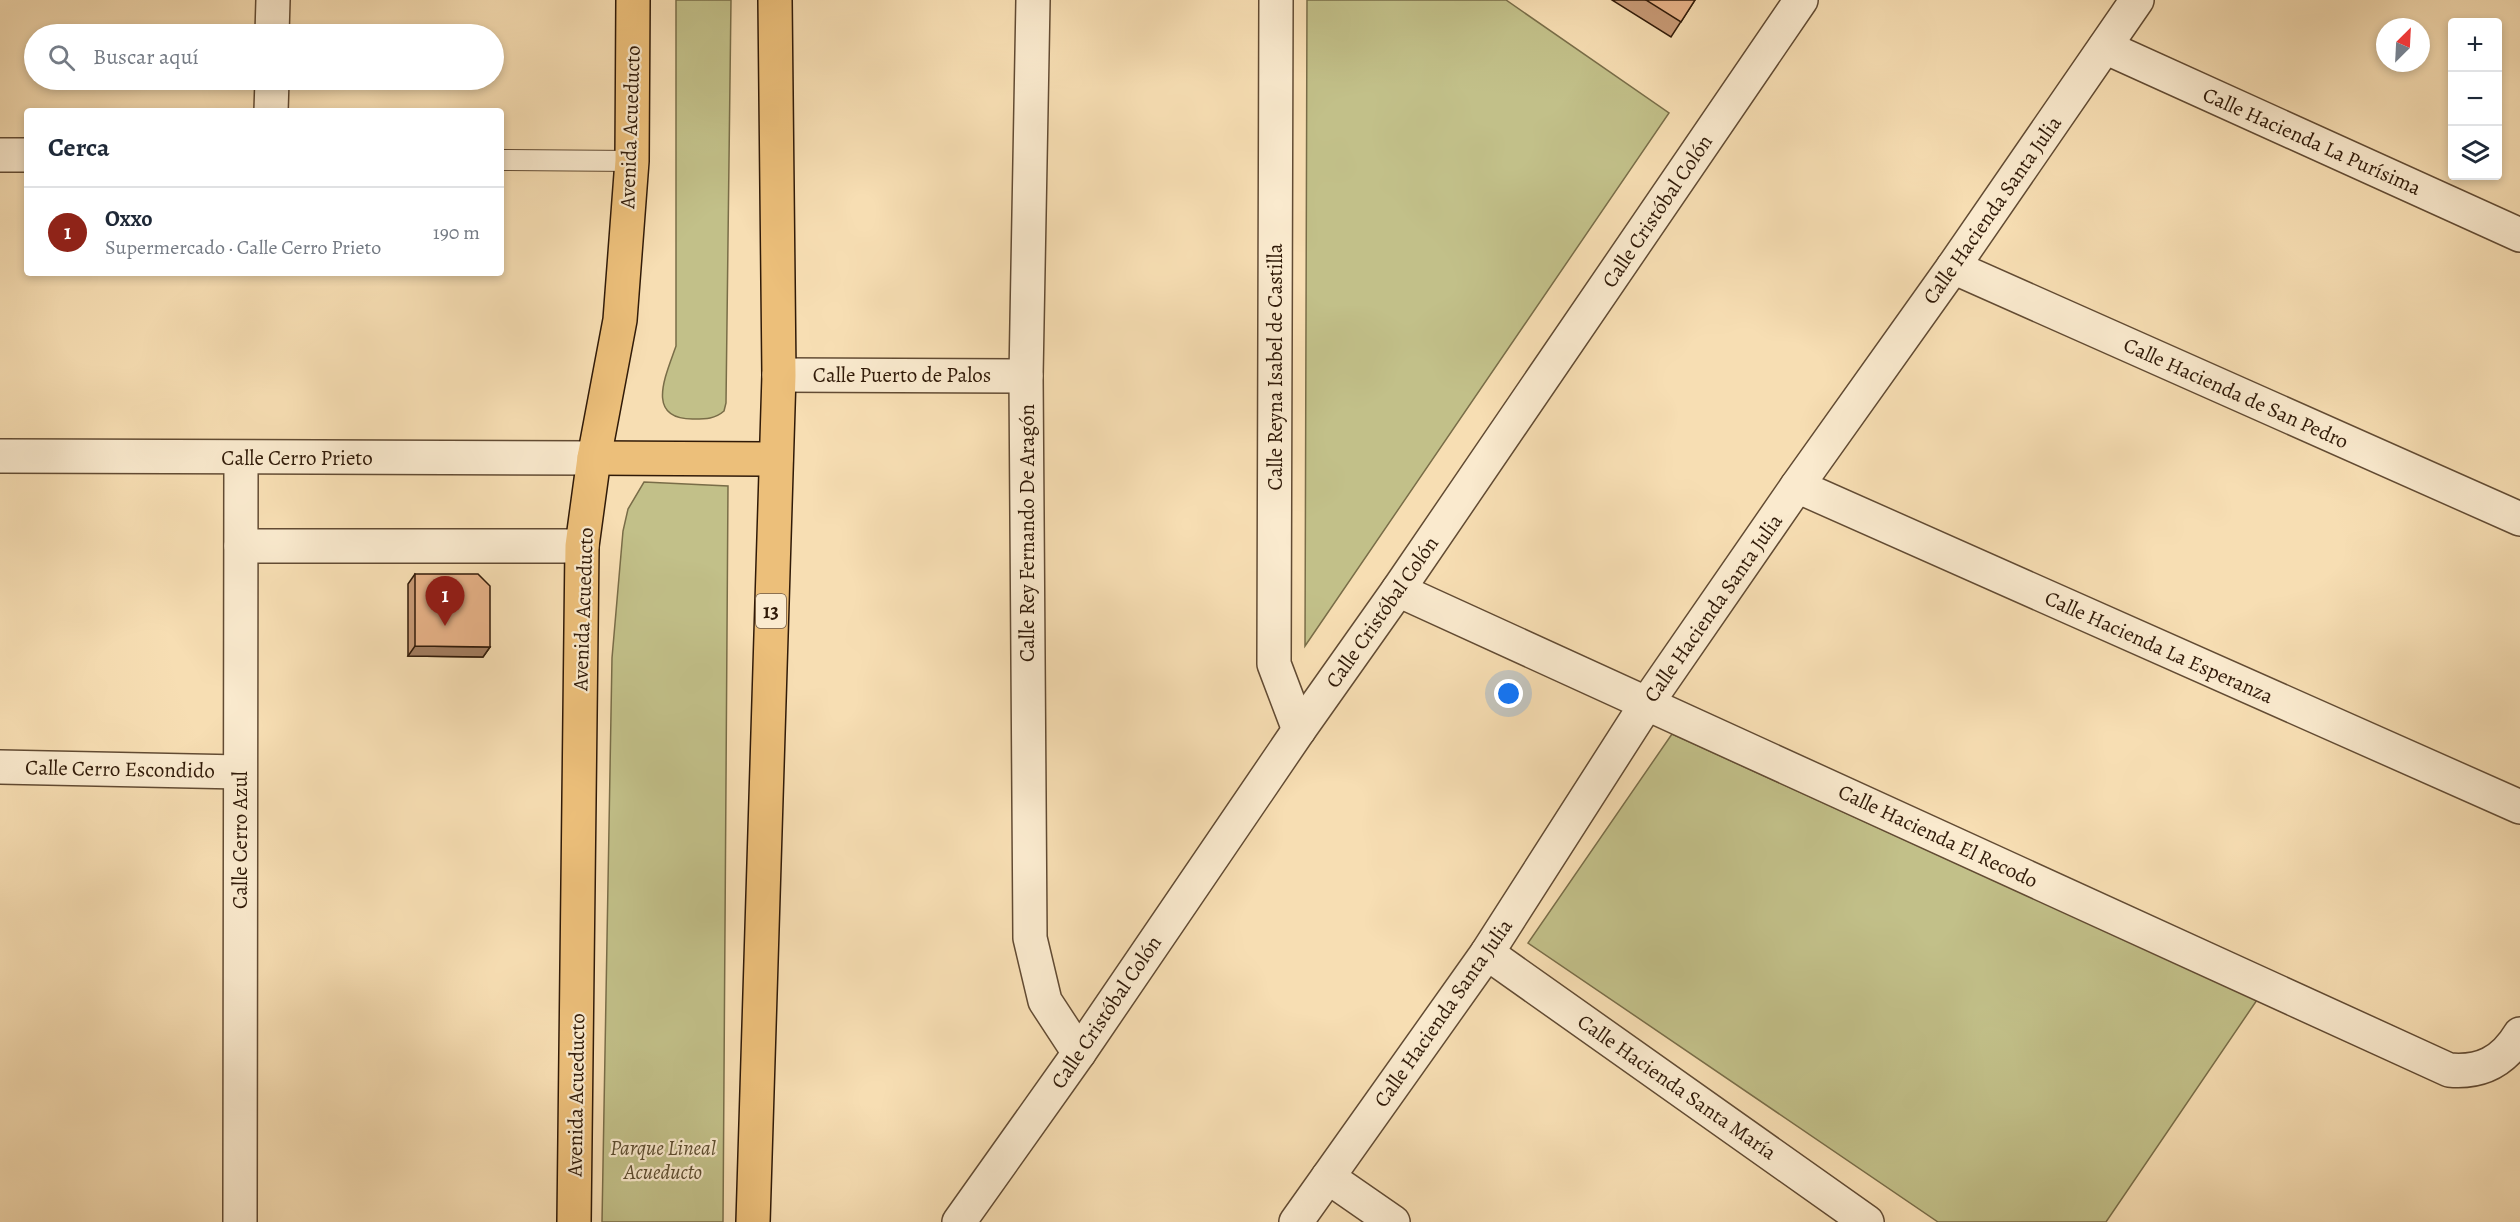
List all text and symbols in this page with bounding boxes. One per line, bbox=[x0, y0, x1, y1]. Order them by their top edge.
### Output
north arrow bbox=[2376, 18, 2430, 72]
map controls bbox=[2448, 18, 2502, 180]
button: + bbox=[2448, 18, 2502, 72]
search box bbox=[24, 24, 504, 90]
icon: search bbox=[45, 41, 78, 74]
text: Buscar aquí bbox=[93, 42, 199, 72]
street label: Avenida Acueducto bbox=[613, 45, 647, 210]
button: − bbox=[2448, 72, 2502, 126]
street label: Calle Hacienda La Purísima bbox=[2198, 80, 2426, 202]
street label: Calle Hacienda Santa Julia bbox=[1916, 110, 2068, 310]
button: layers bbox=[2448, 126, 2502, 180]
street label: Calle Cristóbal Colón bbox=[1595, 129, 1719, 293]
text: Cerca bbox=[48, 130, 110, 165]
text: Oxxo bbox=[105, 204, 153, 234]
text: 1 bbox=[64, 219, 71, 246]
text: 190 m bbox=[433, 219, 480, 246]
text: Supermercado · Calle Cerro Prieto bbox=[105, 234, 381, 261]
street label: Calle Reyna Isabel de Castilla bbox=[1261, 243, 1289, 491]
street label: Calle Hacienda de San Pedro bbox=[2119, 331, 2353, 455]
street label: Calle Puerto de Palos bbox=[813, 361, 991, 389]
street label: Calle Rey Fernando De Aragón bbox=[1013, 404, 1041, 662]
street label: Calle Cerro Prieto bbox=[221, 444, 373, 472]
street label: Calle Hacienda Santa Julia bbox=[1637, 508, 1789, 708]
street label: Avenida Acueducto bbox=[566, 527, 600, 692]
street label: Calle Cristóbal Colón bbox=[1319, 531, 1445, 693]
pin: 1 bbox=[426, 576, 464, 626]
street label: Calle Hacienda La Esperanza bbox=[2040, 584, 2278, 710]
road number: 13 bbox=[756, 594, 786, 628]
your location bbox=[1494, 679, 1523, 708]
street label: Calle Cerro Escondido bbox=[25, 753, 215, 785]
street label: Calle Cerro Azul bbox=[226, 771, 254, 909]
street label: Calle Hacienda El Recodo bbox=[1834, 777, 2042, 895]
street label: Calle Hacienda Santa Julia bbox=[1367, 913, 1519, 1113]
street label: Calle Cristóbal Colón bbox=[1044, 930, 1168, 1094]
street label: Calle Hacienda Santa María bbox=[1572, 1008, 1782, 1167]
street label: Avenida Acueducto bbox=[561, 1013, 591, 1178]
park label: Parque Lineal Acueducto bbox=[610, 1134, 717, 1186]

